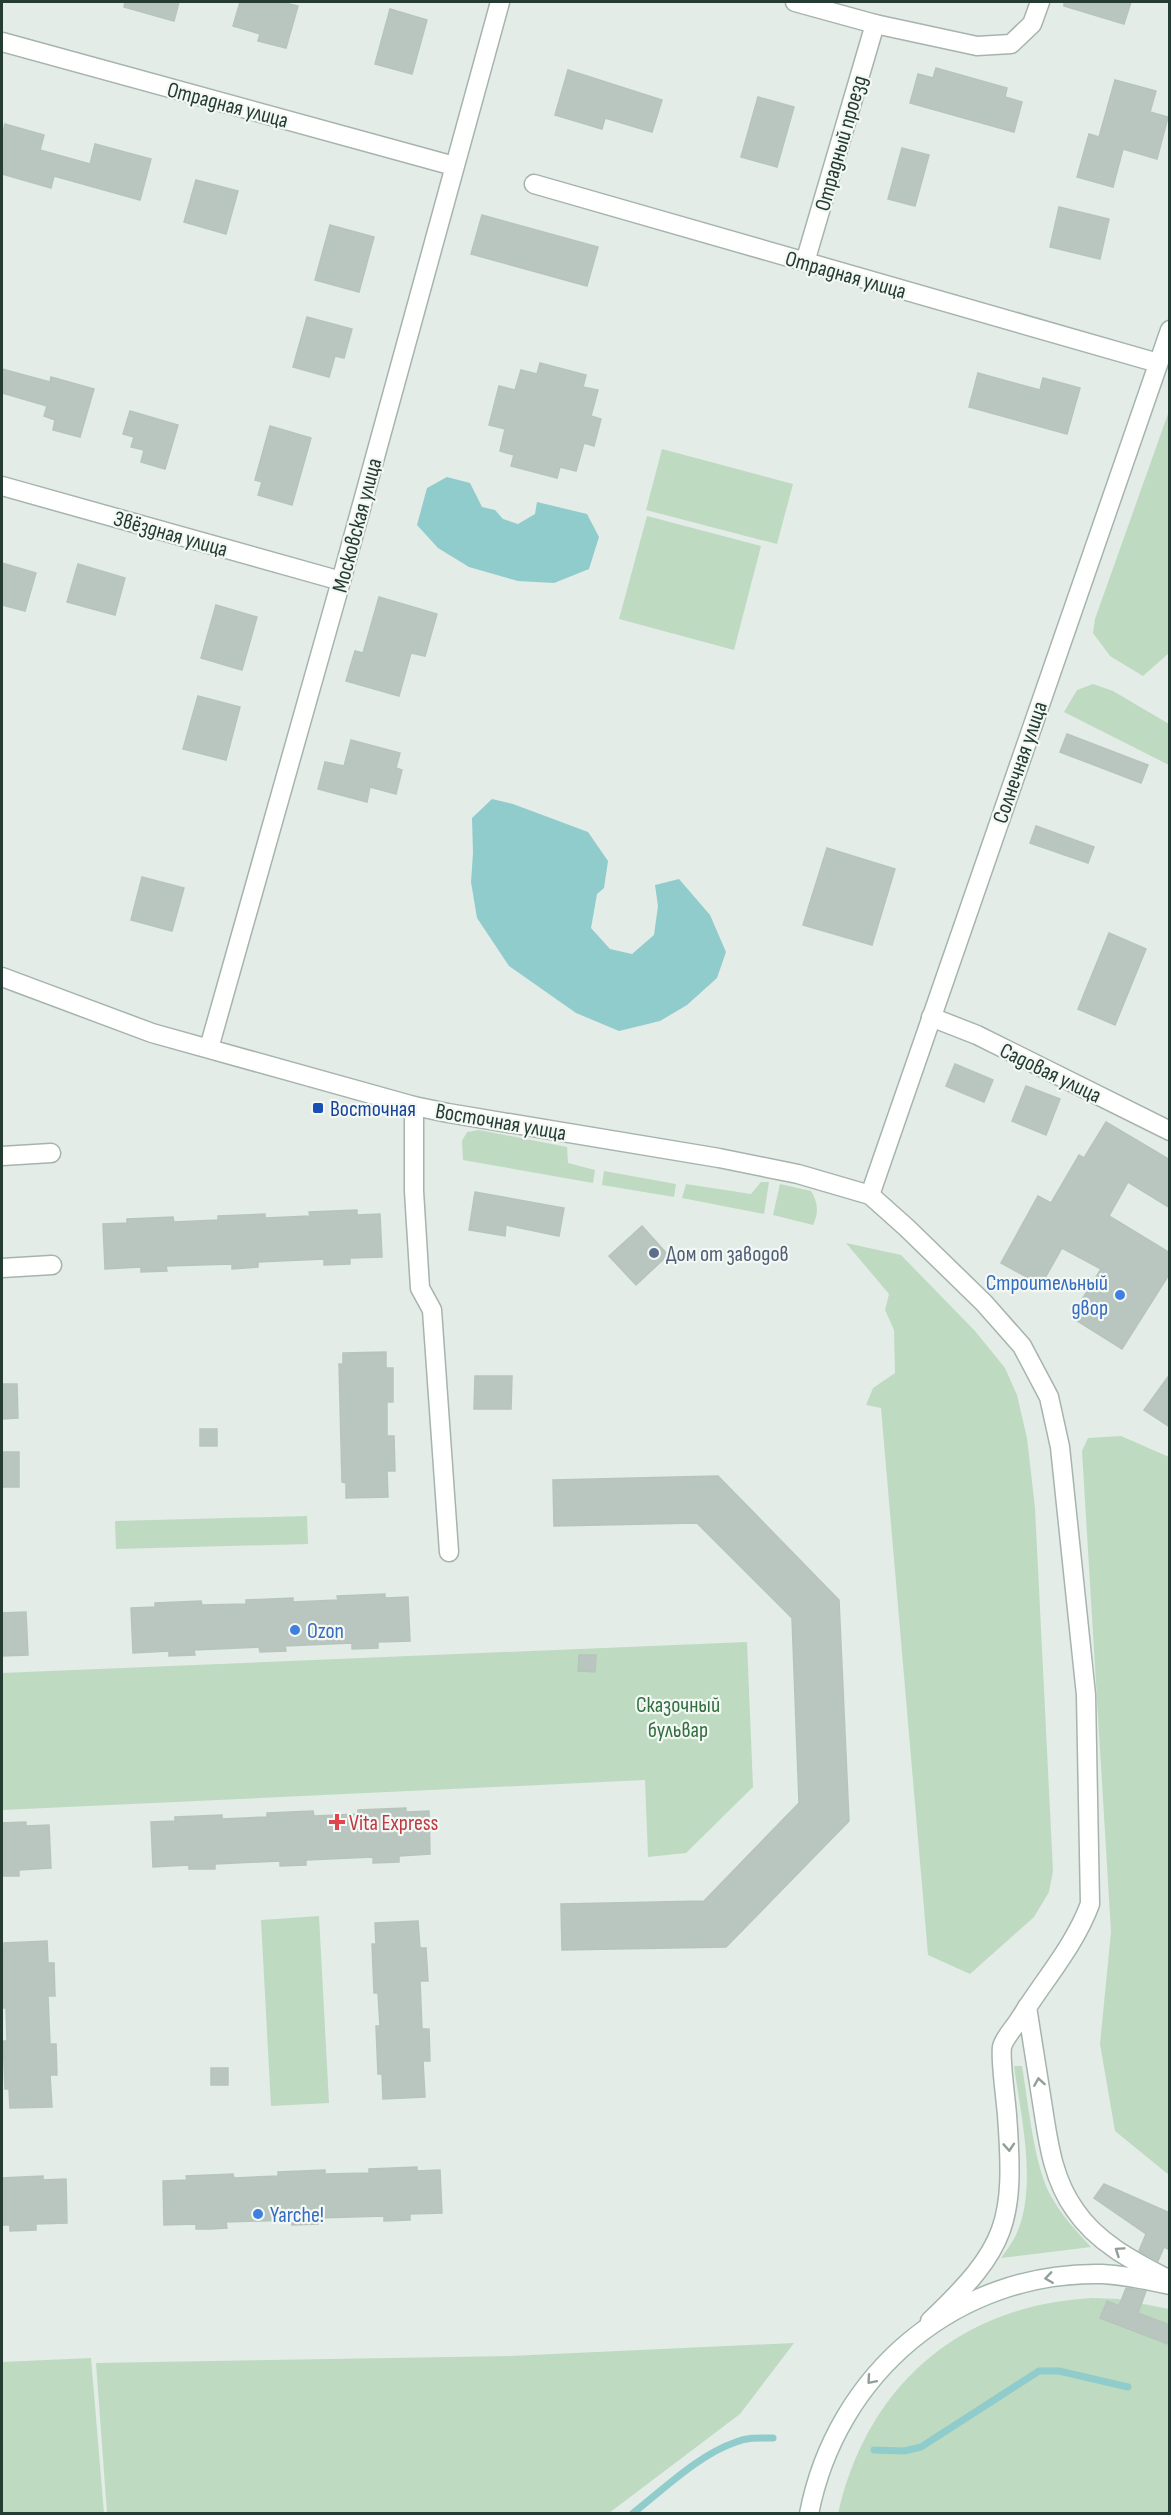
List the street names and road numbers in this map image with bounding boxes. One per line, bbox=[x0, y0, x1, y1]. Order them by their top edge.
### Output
street label: Отрадный проезд bbox=[809, 73, 874, 214]
street label: Отрадная улица bbox=[164, 76, 291, 135]
street label: Отрадная улица bbox=[782, 245, 909, 306]
street label: Московская улица bbox=[327, 455, 388, 595]
street label: Звёздная улица bbox=[110, 505, 231, 564]
street label: Солнечная улица bbox=[987, 698, 1054, 827]
street label: Садовая улица bbox=[995, 1037, 1106, 1110]
street label: Восточная улица bbox=[433, 1098, 568, 1147]

